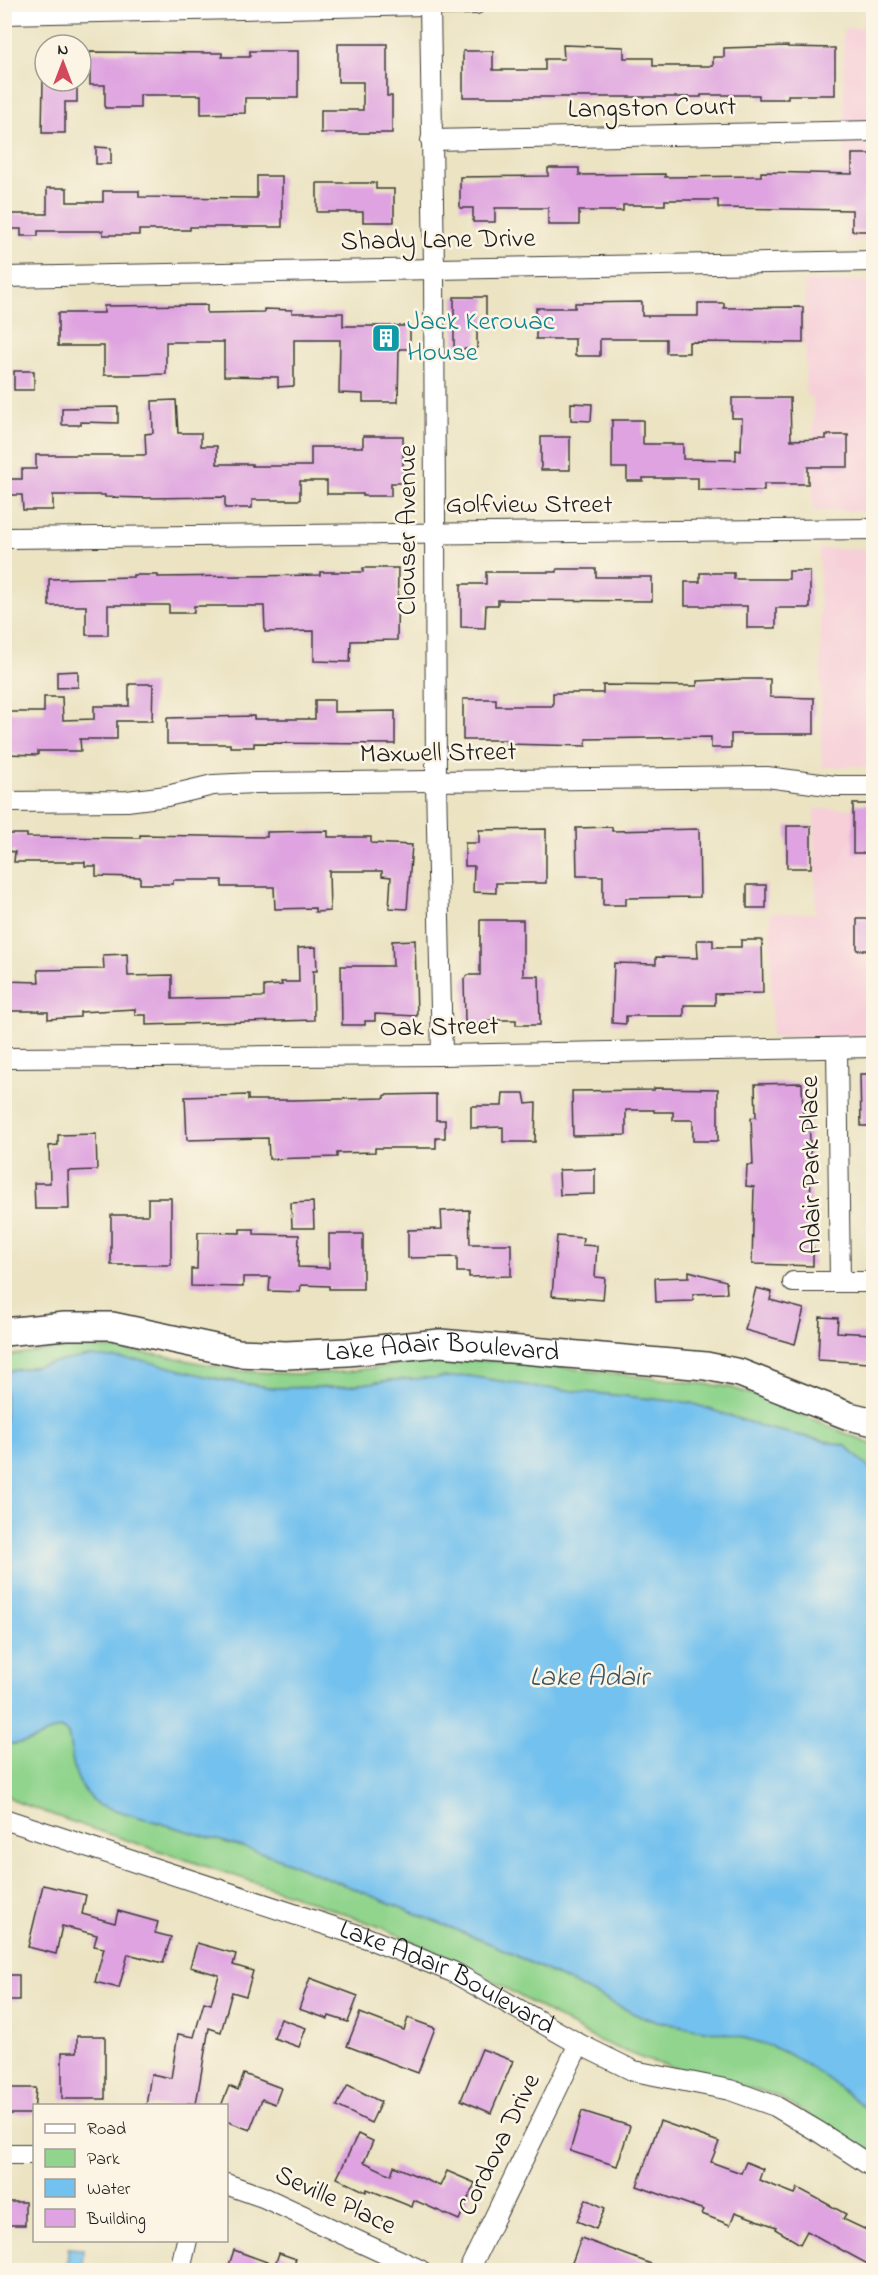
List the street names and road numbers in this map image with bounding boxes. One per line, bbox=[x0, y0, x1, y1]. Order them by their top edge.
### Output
street label: Langston Court bbox=[567, 88, 737, 130]
street label: Shady Lane Drive bbox=[340, 220, 537, 262]
street label: Clouser Avenue bbox=[389, 444, 428, 615]
street label: Golfview Street bbox=[445, 486, 613, 525]
street label: Maxwell Street bbox=[359, 733, 517, 775]
street label: Oak Street bbox=[379, 1007, 499, 1049]
street label: Adair Park Place bbox=[791, 1074, 833, 1255]
street label: Lake Adair Boulevard bbox=[325, 1324, 561, 1373]
street label: Lake Adair Boulevard bbox=[334, 1911, 561, 2045]
street label: Cordova Drive bbox=[449, 2066, 552, 2223]
street label: Seville Place bbox=[268, 2156, 403, 2246]

